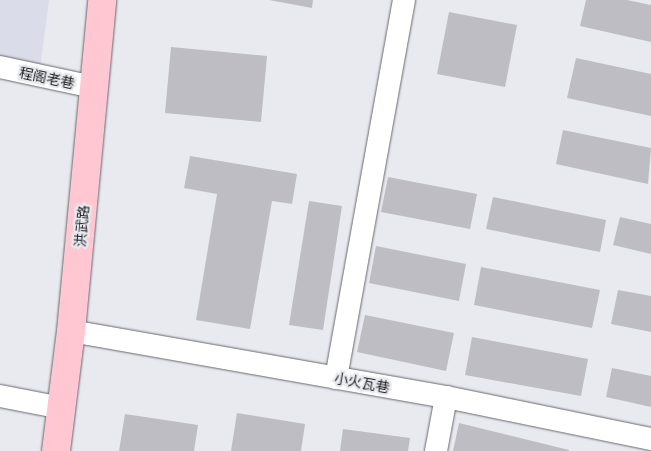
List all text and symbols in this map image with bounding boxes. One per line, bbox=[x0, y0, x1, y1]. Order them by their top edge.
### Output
street label: 程阁老巷 bbox=[18, 63, 76, 91]
street label: 洪武路 bbox=[71, 204, 91, 248]
street label: 小火瓦巷 bbox=[333, 369, 391, 395]

